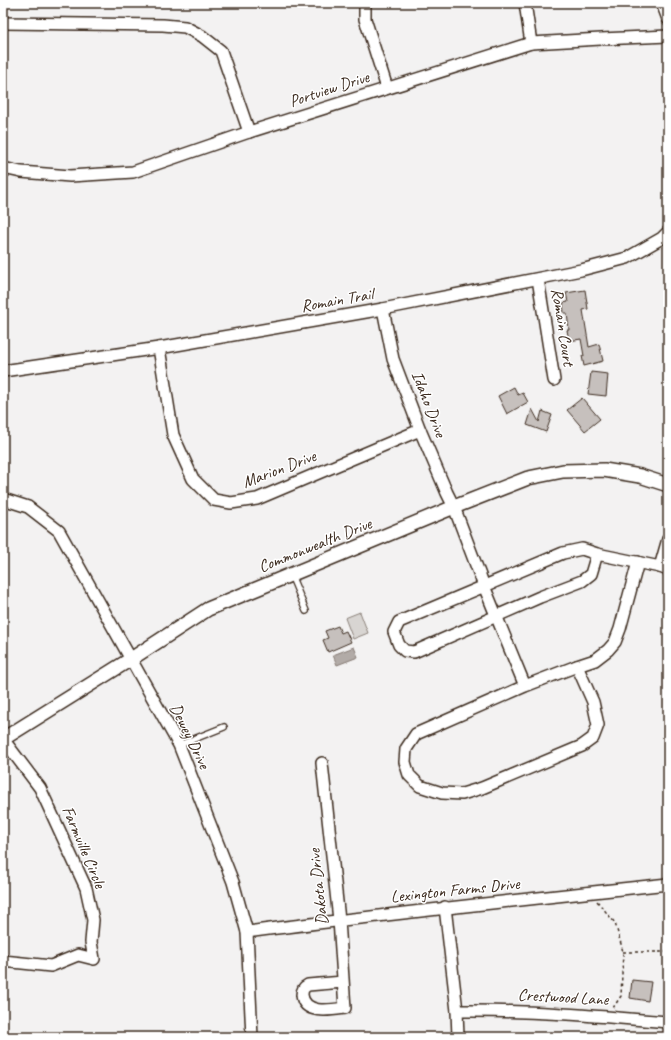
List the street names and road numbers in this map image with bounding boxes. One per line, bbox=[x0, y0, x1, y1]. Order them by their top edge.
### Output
street label: Portview Drive bbox=[286, 66, 373, 112]
street label: Romain Trail bbox=[299, 283, 378, 317]
street label: Romain Court bbox=[547, 287, 580, 370]
street label: Idaho Drive bbox=[407, 368, 452, 441]
street label: Marion Drive bbox=[239, 445, 320, 493]
street label: Commonwealth Drive bbox=[255, 512, 376, 577]
street label: Dewey Drive bbox=[165, 700, 215, 773]
street label: Farmville Circle bbox=[57, 803, 111, 893]
street label: Dakota Drive bbox=[303, 846, 332, 926]
street label: Lexington Farms Drive bbox=[390, 873, 522, 907]
street label: Crestwood Lane bbox=[517, 984, 610, 1010]

